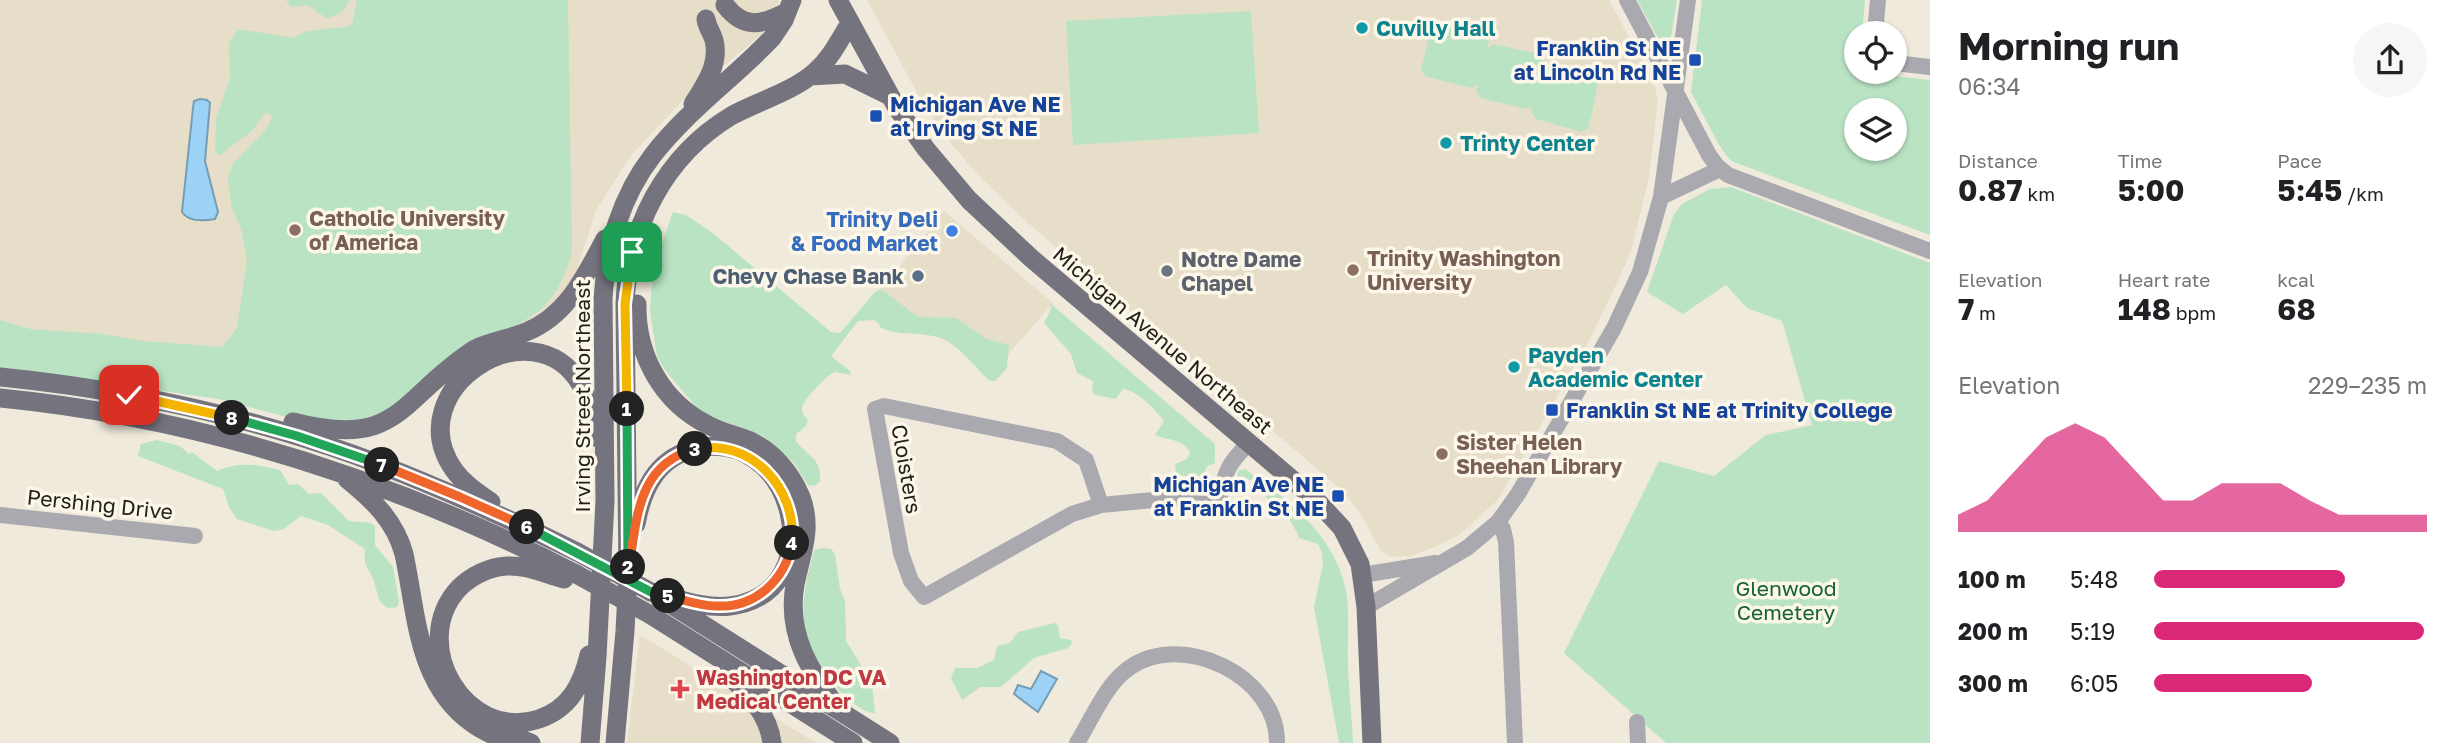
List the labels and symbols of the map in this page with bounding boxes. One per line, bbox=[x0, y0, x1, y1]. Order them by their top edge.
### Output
place label: Cuvilly Hall bbox=[1376, 15, 1495, 41]
marker: Cuvilly Hall bbox=[1354, 20, 1370, 36]
place label: Franklin St NE at Lincoln Rd NE bbox=[1514, 35, 1681, 85]
marker: Franklin St NE at Lincoln Rd NE bbox=[1687, 52, 1703, 68]
place label: Michigan Ave NE at Irving St NE bbox=[890, 91, 1061, 141]
marker: Michigan Ave NE at Irving St NE bbox=[868, 108, 884, 124]
place label: Trinty Center bbox=[1460, 130, 1595, 156]
marker: Trinty Center bbox=[1438, 135, 1454, 151]
place label: Catholic University of America bbox=[309, 205, 506, 255]
place label: Trinity Deli & Food Market bbox=[791, 206, 938, 256]
marker: Catholic University of America bbox=[287, 222, 303, 238]
pin bbox=[602, 222, 662, 282]
marker: Trinity Deli & Food Market bbox=[944, 223, 960, 239]
street label: Michigan Avenue Northeast bbox=[1048, 241, 1278, 439]
place label: Trinity Washington University bbox=[1367, 245, 1560, 295]
place label: Notre Dame Chapel bbox=[1181, 246, 1301, 296]
marker: Trinity Washington University bbox=[1345, 262, 1361, 278]
place label: Chevy Chase Bank bbox=[712, 263, 904, 289]
marker: Notre Dame Chapel bbox=[1159, 263, 1175, 279]
marker: Chevy Chase Bank bbox=[910, 268, 926, 284]
street label: Irving Street Northeast bbox=[569, 279, 595, 513]
place label: Payden Academic Center bbox=[1528, 342, 1703, 392]
marker: Payden Academic Center bbox=[1506, 359, 1522, 375]
pin bbox=[99, 365, 159, 425]
pin: 1 bbox=[610, 392, 644, 426]
place label: Franklin St NE at Trinity College bbox=[1566, 397, 1893, 423]
pin: 8 bbox=[215, 400, 250, 436]
marker: Franklin St NE at Trinity College bbox=[1544, 402, 1560, 418]
street label: Cloisters bbox=[886, 422, 928, 516]
place label: Sister Helen Sheehan Library bbox=[1456, 429, 1623, 479]
pin: 3 bbox=[678, 432, 712, 466]
marker: Sister Helen Sheehan Library bbox=[1434, 446, 1450, 462]
pin: 7 bbox=[364, 448, 400, 482]
place label: Michigan Ave NE at Franklin St NE bbox=[1153, 471, 1324, 521]
street label: Pershing Drive bbox=[26, 483, 174, 525]
marker: Michigan Ave NE at Franklin St NE bbox=[1330, 488, 1346, 504]
pin: 6 bbox=[510, 510, 544, 544]
pin: 4 bbox=[774, 526, 810, 560]
pin: 2 bbox=[610, 550, 646, 584]
park label: Glenwood Cemetery bbox=[1735, 575, 1837, 625]
pin: 5 bbox=[650, 578, 686, 614]
place label: Washington DC VA Medical Center bbox=[696, 664, 886, 714]
marker: Washington DC VA Medical Center bbox=[670, 679, 690, 699]

